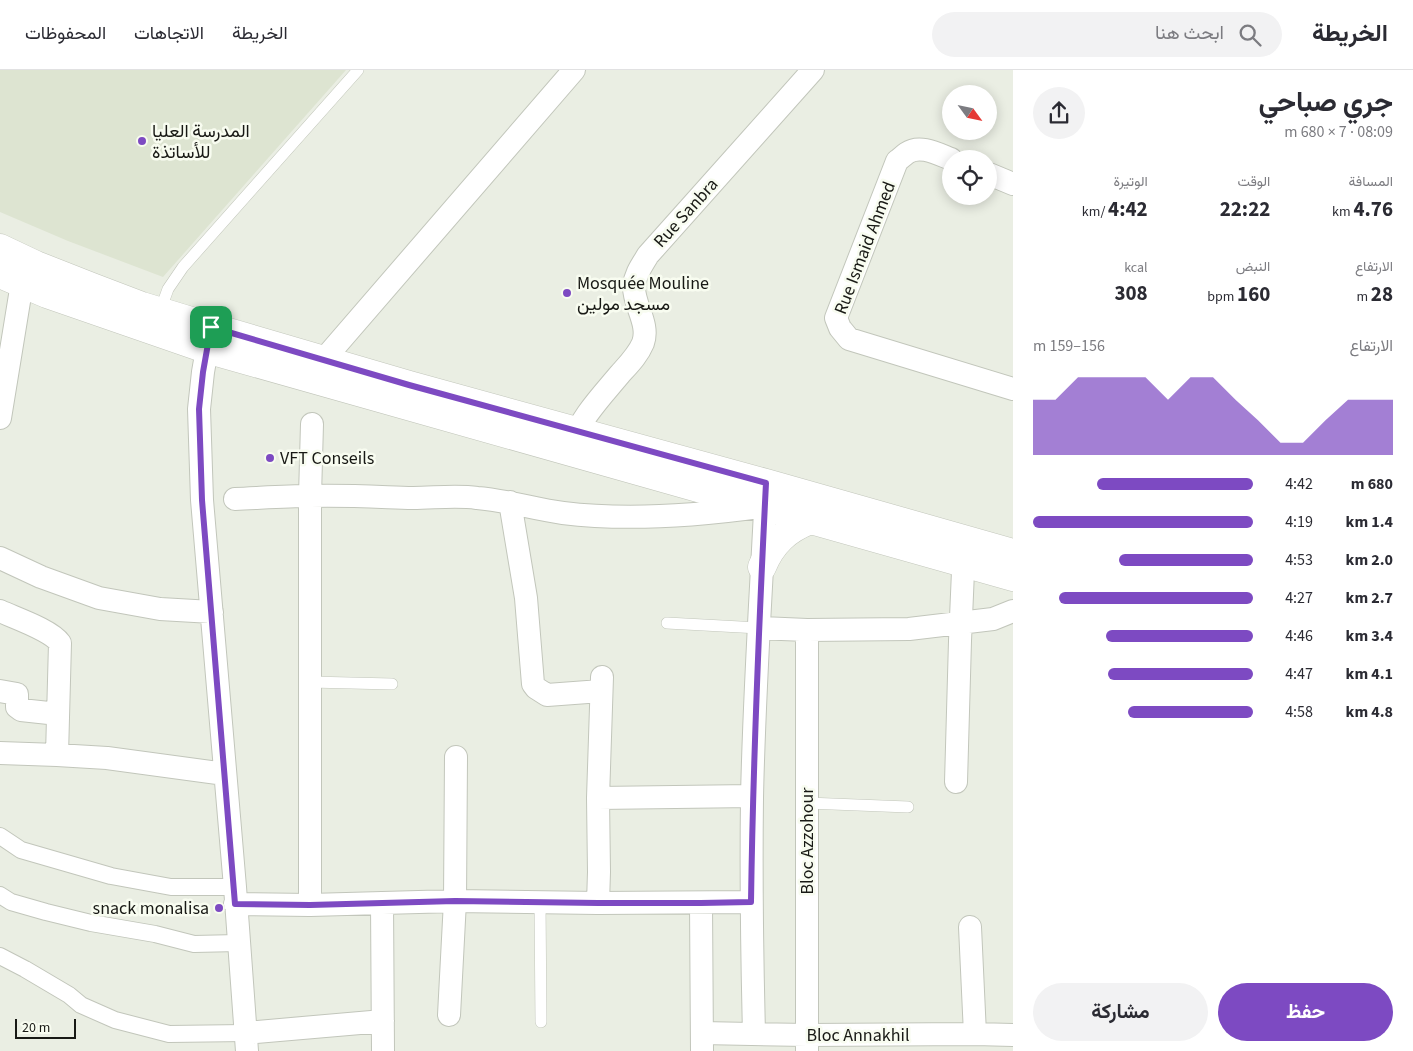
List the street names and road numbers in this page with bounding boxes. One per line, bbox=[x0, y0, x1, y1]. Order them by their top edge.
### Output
street label: Rue Sanbra bbox=[648, 173, 724, 253]
street label: Rue Ismaid Ahmed bbox=[828, 178, 902, 318]
street label: Bloc Azzohour bbox=[795, 787, 820, 894]
street label: Bloc Annakhil bbox=[807, 1023, 910, 1048]

